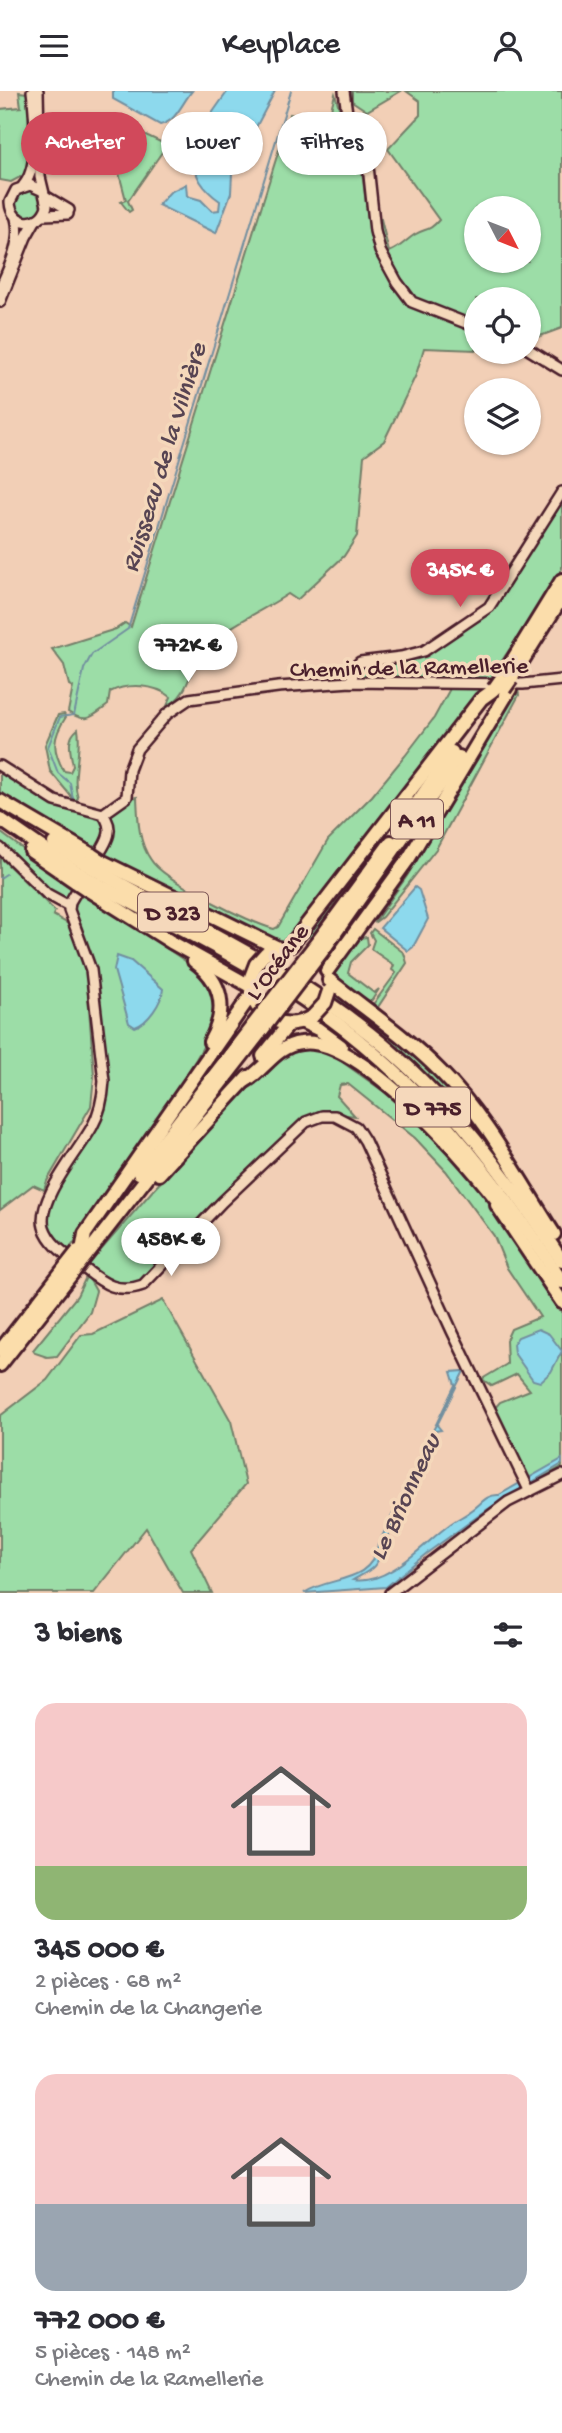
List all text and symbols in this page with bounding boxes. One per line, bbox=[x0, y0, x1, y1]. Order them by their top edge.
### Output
icon: menu bbox=[35, 27, 73, 65]
text: Keyplace bbox=[222, 27, 340, 65]
icon: person bbox=[489, 27, 527, 65]
chip: Acheter bbox=[21, 112, 147, 175]
chip: Louer bbox=[161, 112, 263, 175]
chip: Filtres bbox=[277, 112, 387, 175]
north arrow bbox=[464, 196, 541, 273]
map controls bbox=[464, 196, 541, 455]
button: locate bbox=[464, 287, 541, 364]
water label: Ruisseau de la Vilnière bbox=[117, 339, 216, 577]
button: layers bbox=[464, 378, 541, 455]
pin: 345K € bbox=[403, 549, 517, 609]
text: 345K € bbox=[427, 558, 493, 585]
pin: 772K € bbox=[131, 625, 245, 684]
text: 772K € bbox=[154, 633, 222, 660]
street label: Chemin de la Ramellerie bbox=[290, 653, 529, 686]
road number: A 11 bbox=[391, 799, 443, 839]
road number: D 323 bbox=[138, 893, 208, 932]
street label: L’Océane bbox=[241, 919, 317, 1007]
road number: D 775 bbox=[396, 1087, 470, 1127]
pin: 458K € bbox=[114, 1219, 228, 1278]
text: 458K € bbox=[137, 1227, 205, 1254]
water label: Le Brionneau bbox=[364, 1428, 451, 1566]
icon: filters bbox=[489, 1616, 527, 1654]
text: 3 biens bbox=[35, 1618, 121, 1653]
icon: home bbox=[218, 1748, 344, 1874]
text: 345 000 € bbox=[35, 1934, 164, 1969]
text: 2 pièces · 68 m² bbox=[35, 1969, 181, 1996]
text: Chemin de la Changerie bbox=[35, 1996, 262, 2023]
icon: home bbox=[218, 2119, 344, 2245]
text: 772 000 € bbox=[35, 2305, 164, 2340]
text: 5 pièces · 148 m² bbox=[35, 2340, 191, 2367]
text: Chemin de la Ramellerie bbox=[35, 2367, 263, 2394]

